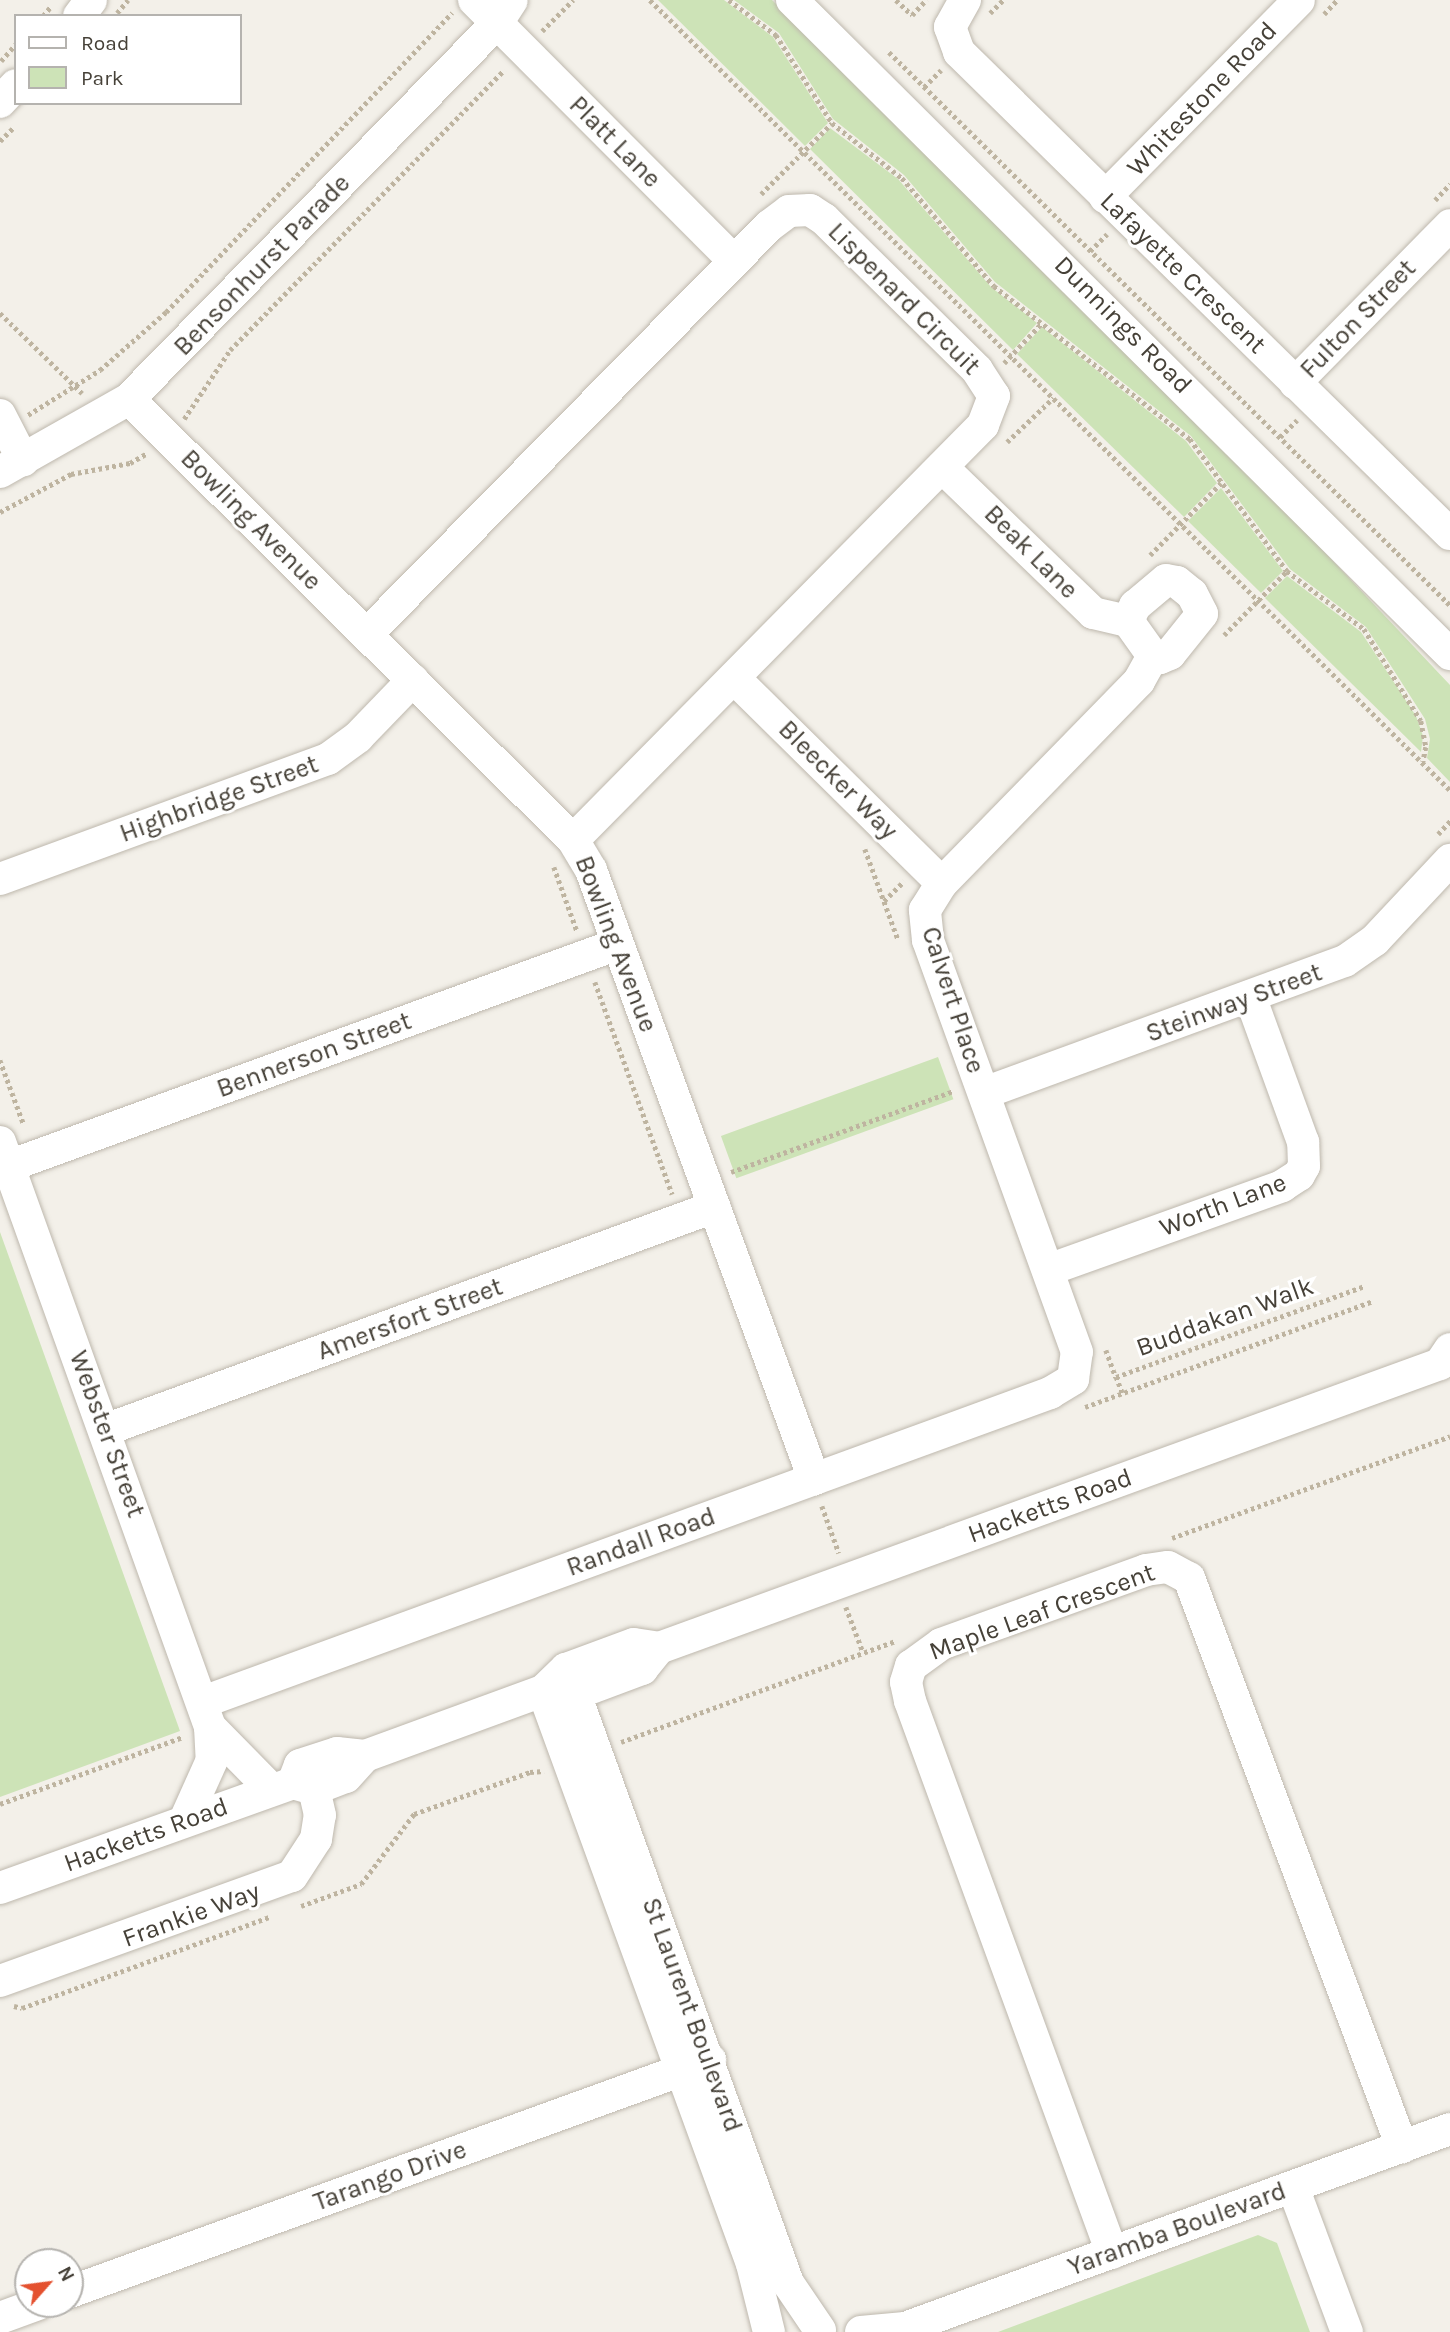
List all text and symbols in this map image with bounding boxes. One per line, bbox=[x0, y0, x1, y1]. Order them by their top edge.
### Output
legend bbox=[14, 14, 242, 105]
street label: Whitestone Road bbox=[1120, 15, 1284, 183]
text: Road bbox=[81, 31, 129, 55]
text: Park bbox=[81, 66, 124, 90]
street label: Platt Lane bbox=[563, 90, 667, 194]
street label: Bensonhurst Parade bbox=[167, 168, 357, 362]
street label: Lafayette Crescent bbox=[1093, 186, 1273, 360]
street label: Lispenard Circuit bbox=[821, 216, 987, 382]
street label: Dunnings Road bbox=[1048, 250, 1198, 400]
street label: Fulton Street bbox=[1294, 253, 1422, 385]
street label: Bowling Avenue bbox=[174, 443, 328, 597]
street label: Beak Lane bbox=[977, 498, 1085, 606]
street label: Bleecker Way bbox=[772, 714, 904, 846]
street label: Highbridge Street bbox=[115, 749, 323, 849]
street label: Bowling Avenue bbox=[568, 851, 664, 1037]
street label: Calvert Place bbox=[915, 923, 991, 1077]
street label: Steinway Street bbox=[1142, 957, 1326, 1049]
street label: Bennerson Street bbox=[212, 1005, 416, 1105]
street label: Worth Lane bbox=[1155, 1167, 1291, 1243]
street label: Buddakan Walk bbox=[1132, 1270, 1318, 1364]
street label: Amersfort Street bbox=[313, 1271, 507, 1367]
street label: Webster Street bbox=[62, 1346, 152, 1522]
street label: Hacketts Road bbox=[964, 1462, 1136, 1550]
street label: Randall Road bbox=[562, 1501, 720, 1583]
street label: Maple Leaf Crescent bbox=[925, 1557, 1159, 1667]
street label: Hacketts Road bbox=[60, 1791, 232, 1879]
street label: Frankie Way bbox=[118, 1876, 264, 1954]
street label: St Laurent Boulevard bbox=[635, 1894, 749, 2136]
street label: Tarango Drive bbox=[309, 2134, 471, 2218]
street label: Yaramba Boulevard bbox=[1064, 2175, 1290, 2283]
north arrow bbox=[14, 2248, 84, 2318]
text: N bbox=[53, 2263, 79, 2285]

